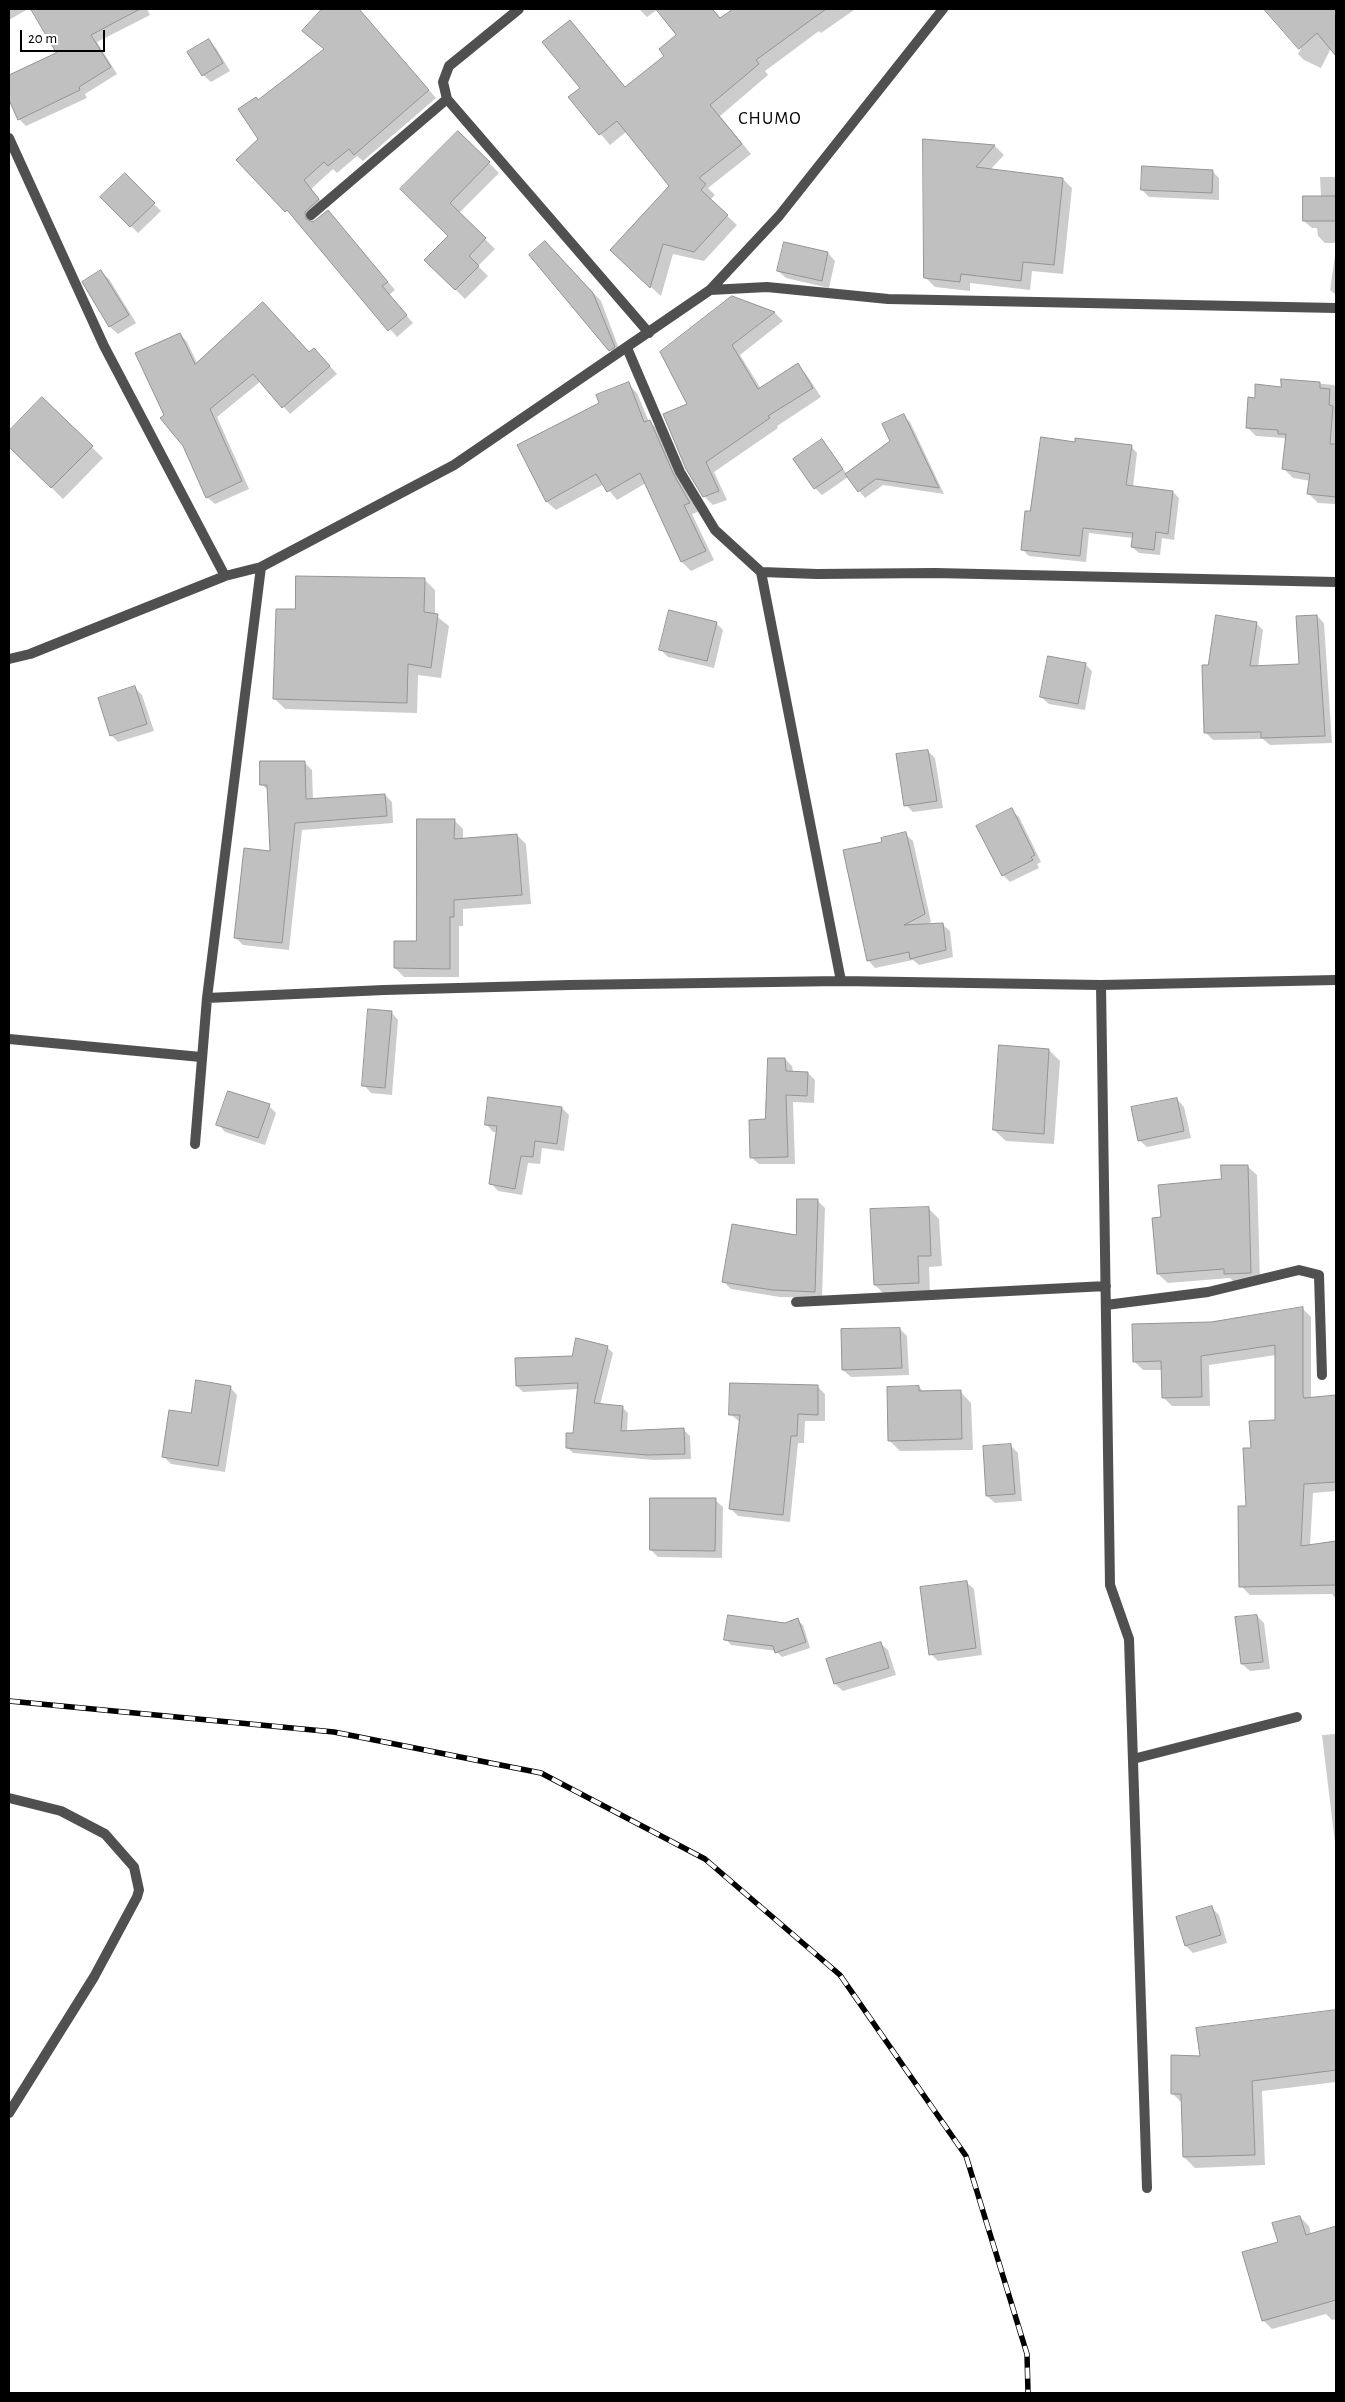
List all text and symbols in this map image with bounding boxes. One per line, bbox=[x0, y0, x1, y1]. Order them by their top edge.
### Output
scale bar bbox=[22, 20, 108, 52]
text: 20 m bbox=[28, 31, 57, 46]
district label: CHUMO bbox=[738, 108, 802, 130]

